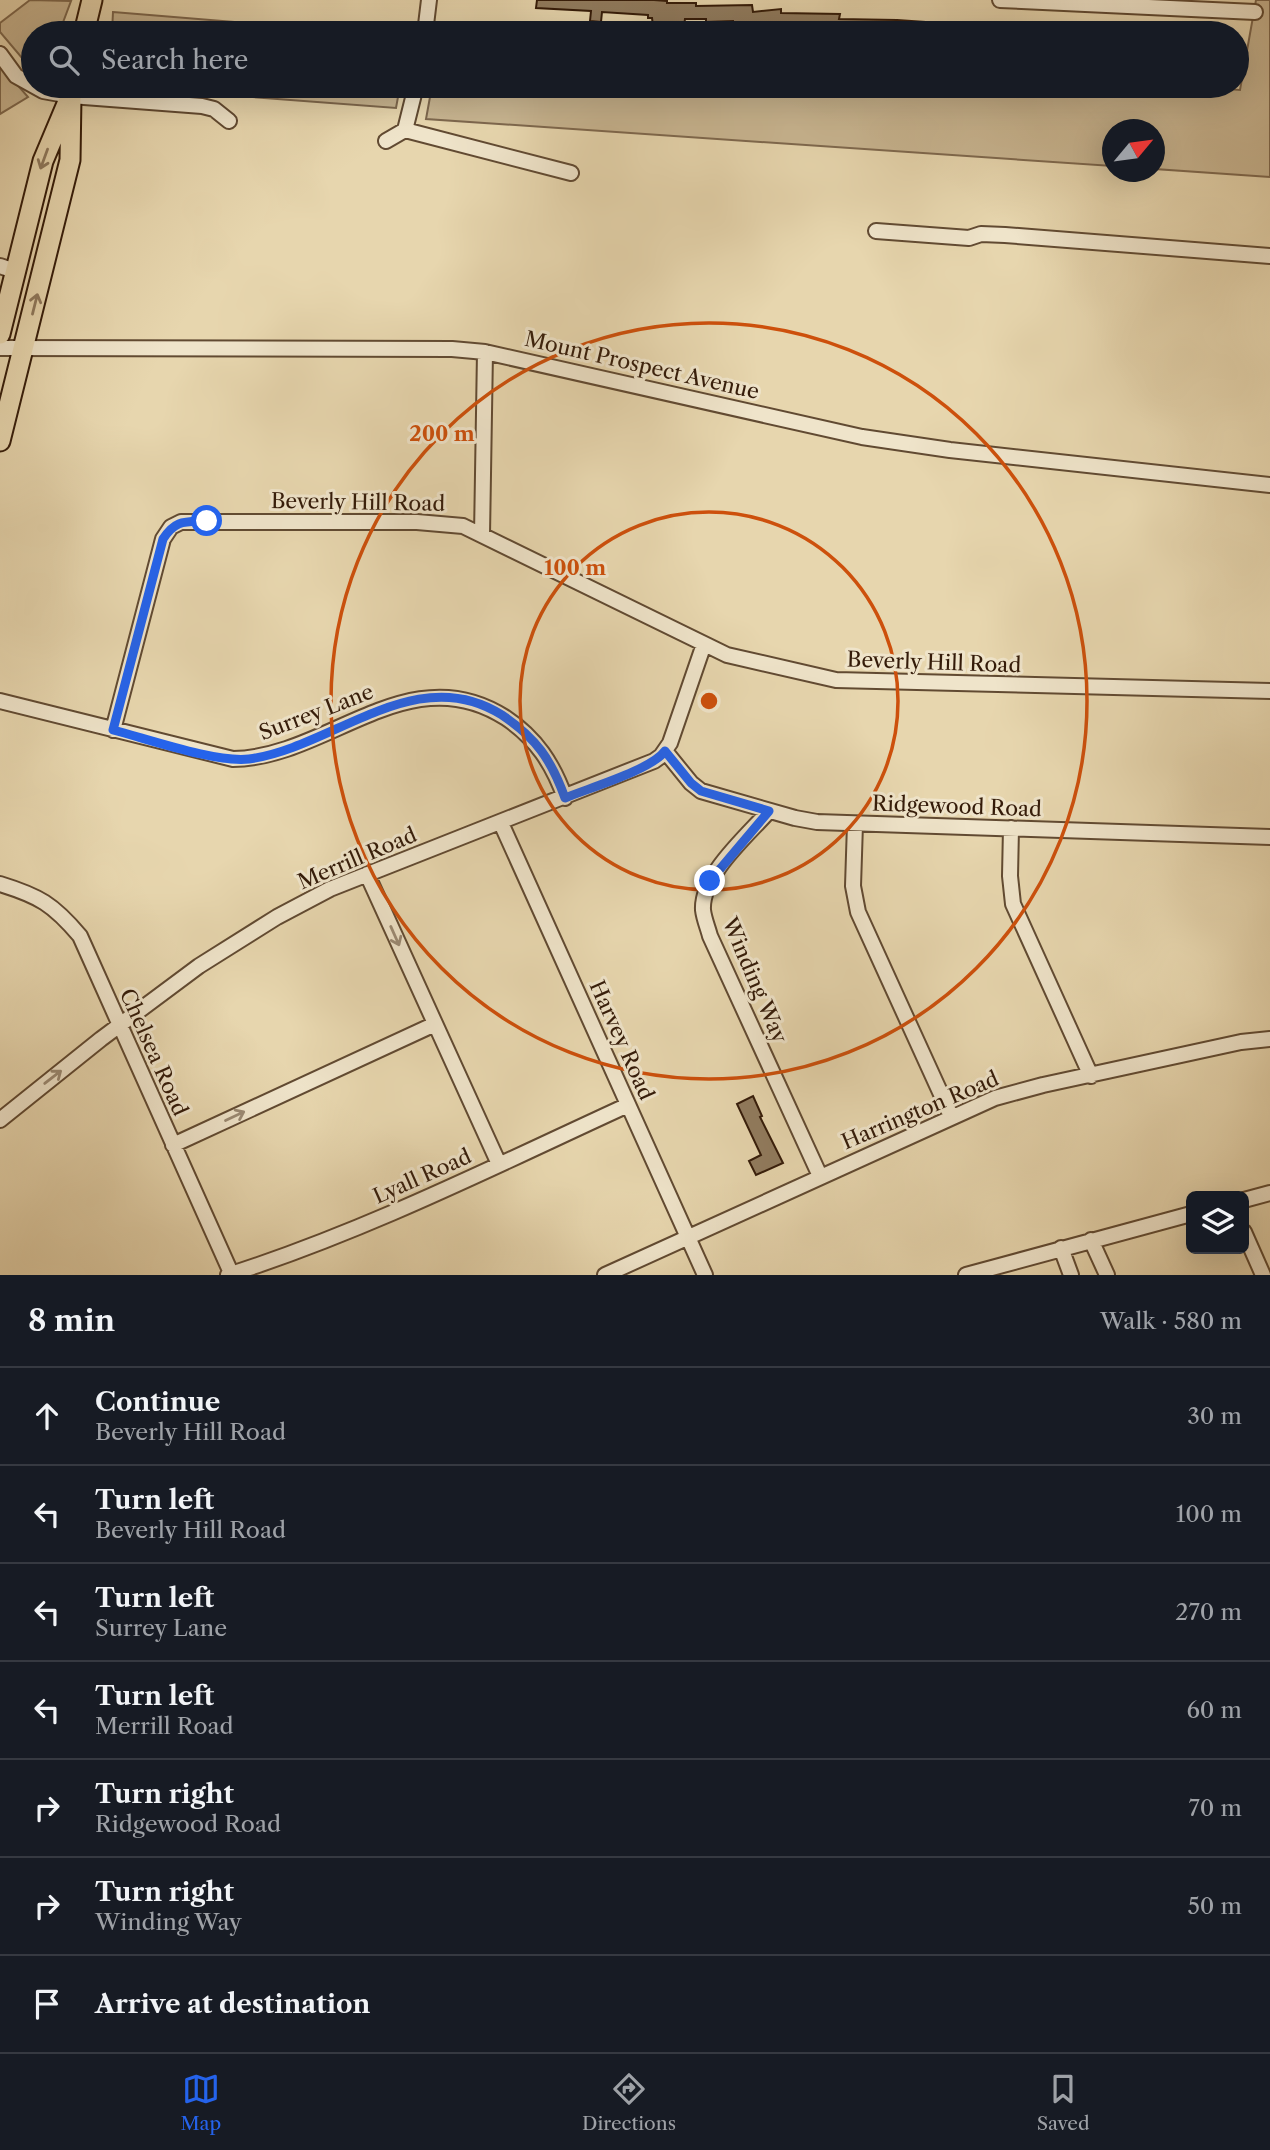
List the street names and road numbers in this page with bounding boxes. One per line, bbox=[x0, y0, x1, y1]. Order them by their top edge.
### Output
street label: Mount Prospect Avenue bbox=[522, 326, 762, 404]
street label: Beverly Hill Road bbox=[271, 488, 446, 516]
street label: Beverly Hill Road bbox=[846, 646, 1022, 678]
street label: Surrey Lane bbox=[255, 679, 377, 745]
street label: Ridgewood Road bbox=[872, 791, 1043, 821]
street label: Merrill Road bbox=[294, 822, 420, 894]
street label: Winding Way bbox=[717, 912, 793, 1047]
street label: Harvey Road bbox=[584, 976, 660, 1104]
street label: Chelsea Road bbox=[115, 985, 193, 1120]
street label: Harrington Road bbox=[838, 1066, 1002, 1154]
street label: Lyall Road bbox=[369, 1143, 475, 1209]

